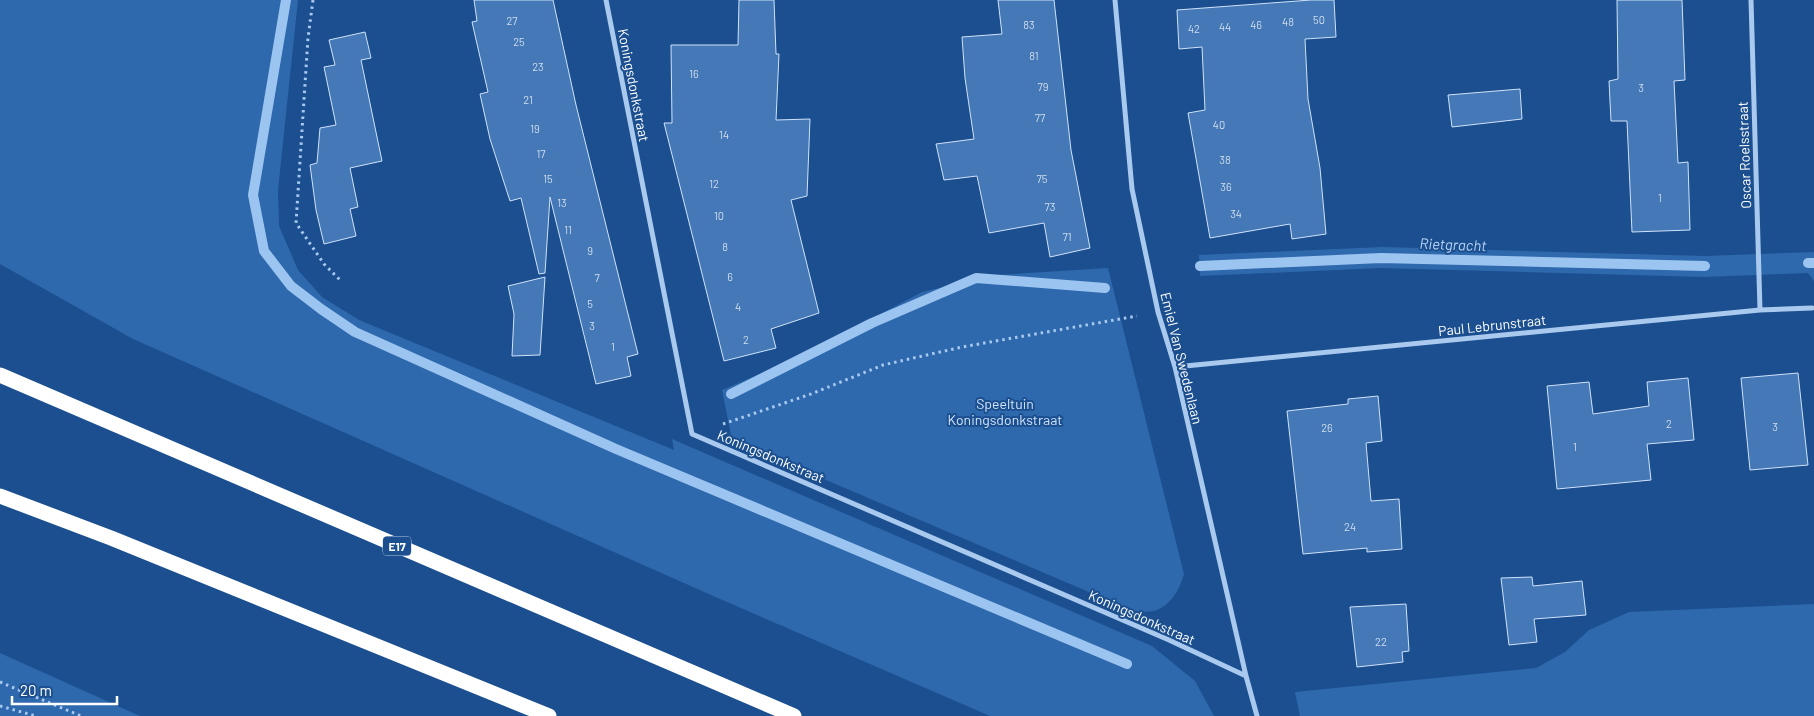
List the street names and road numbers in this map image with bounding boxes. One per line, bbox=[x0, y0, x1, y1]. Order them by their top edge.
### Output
street label: Koningsdonkstraat bbox=[615, 27, 653, 143]
street label: Oscar Roelsstraat bbox=[1734, 101, 1754, 209]
street label: Emiel Van Swedenlaan bbox=[1157, 290, 1207, 426]
street label: Paul Lebrunstraat bbox=[1437, 311, 1547, 339]
street label: Koningsdonkstraat bbox=[715, 426, 827, 486]
road number: E17 bbox=[383, 536, 411, 556]
street label: Koningsdonkstraat bbox=[1086, 586, 1198, 648]

